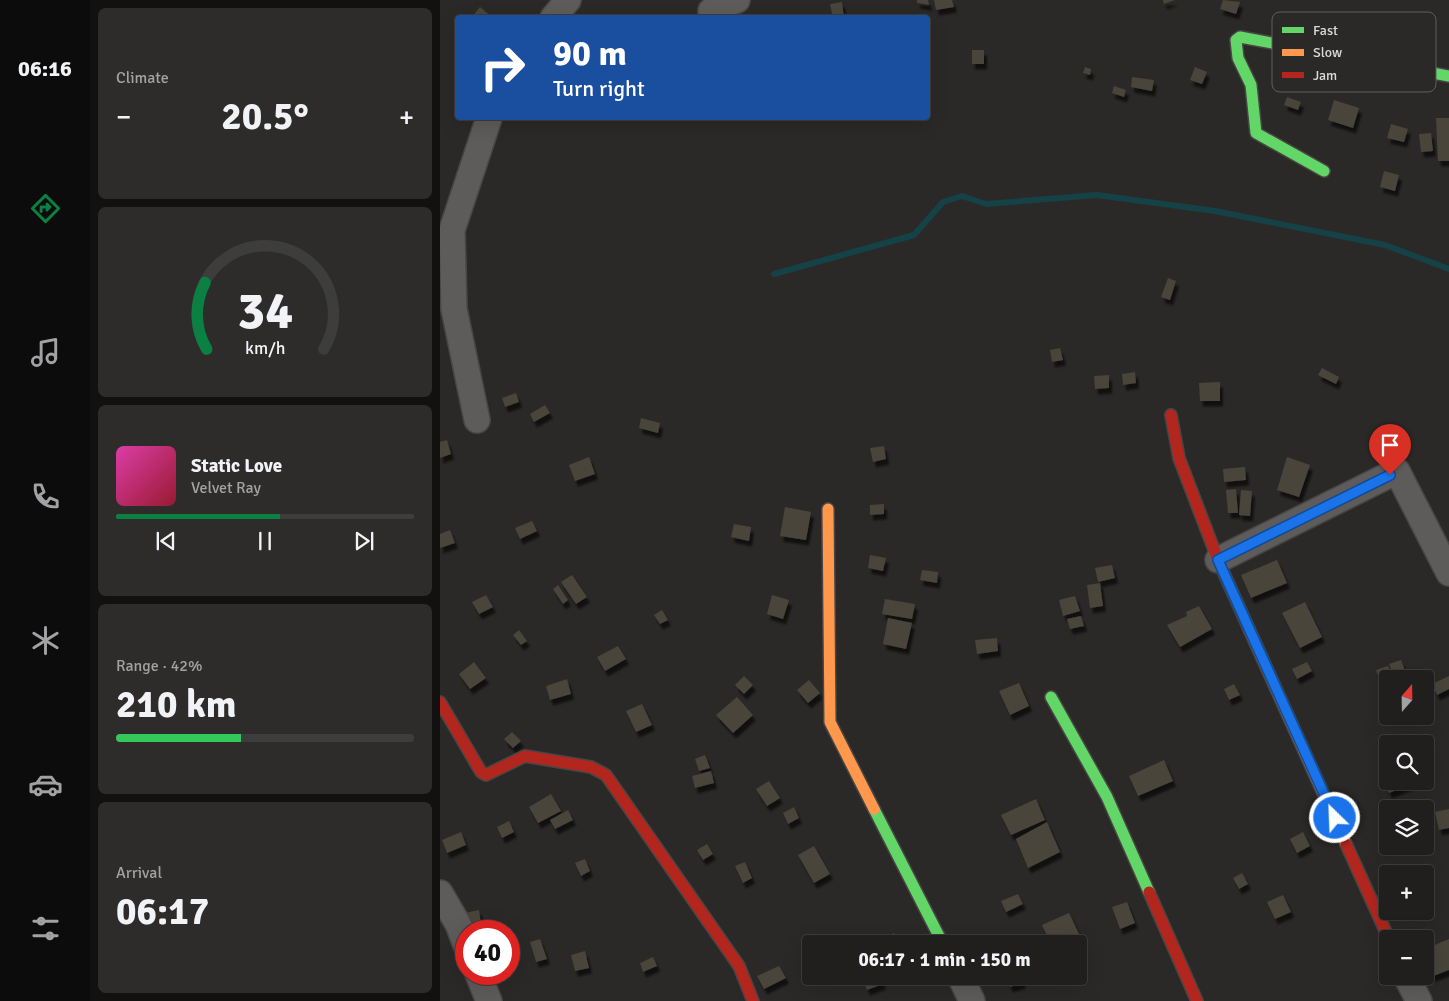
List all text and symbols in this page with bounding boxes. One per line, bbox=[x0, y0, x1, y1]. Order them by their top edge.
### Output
legend bbox=[1272, 12, 1436, 92]
text: Fast bbox=[1313, 22, 1338, 39]
text: 90 m bbox=[553, 32, 627, 75]
icon: right bbox=[470, 35, 535, 100]
text: Slow bbox=[1313, 44, 1342, 61]
text: 06:16 bbox=[18, 55, 72, 82]
text: Jam bbox=[1313, 67, 1337, 84]
text: Climate bbox=[116, 68, 169, 88]
text: Turn right bbox=[553, 75, 645, 102]
text: 20.5° bbox=[221, 93, 309, 140]
text: − bbox=[116, 100, 131, 134]
text: + bbox=[399, 100, 414, 134]
icon: directions bbox=[28, 191, 63, 226]
text: 34 bbox=[237, 279, 293, 343]
icon: music bbox=[28, 335, 63, 370]
text: km/h bbox=[245, 337, 285, 359]
pin bbox=[1369, 424, 1411, 475]
icon: arrive bbox=[1376, 431, 1404, 459]
text: Static Love bbox=[191, 454, 282, 478]
text: Velvet Ray bbox=[191, 478, 261, 498]
icon: phone bbox=[28, 479, 63, 514]
icon: previous bbox=[152, 527, 180, 555]
icon: pause bbox=[251, 527, 279, 555]
icon: next bbox=[350, 527, 378, 555]
icon: climate bbox=[28, 623, 63, 658]
text: Range · 42% bbox=[116, 656, 202, 676]
north arrow bbox=[1379, 670, 1434, 725]
map controls bbox=[1379, 670, 1434, 985]
text: 210 km bbox=[116, 681, 237, 728]
button: search bbox=[1379, 735, 1434, 790]
icon: car bbox=[28, 767, 63, 802]
position arrow bbox=[1308, 791, 1360, 843]
button: layers bbox=[1379, 800, 1434, 855]
text: Arrival bbox=[116, 863, 162, 883]
button: + bbox=[1379, 865, 1434, 920]
text: 06:17 bbox=[116, 888, 209, 935]
icon: filters bbox=[28, 911, 63, 946]
speed limit sign: 40 bbox=[455, 920, 520, 985]
button: − bbox=[1379, 930, 1434, 985]
text: 06:17 · 1 min · 150 m bbox=[858, 948, 1031, 972]

